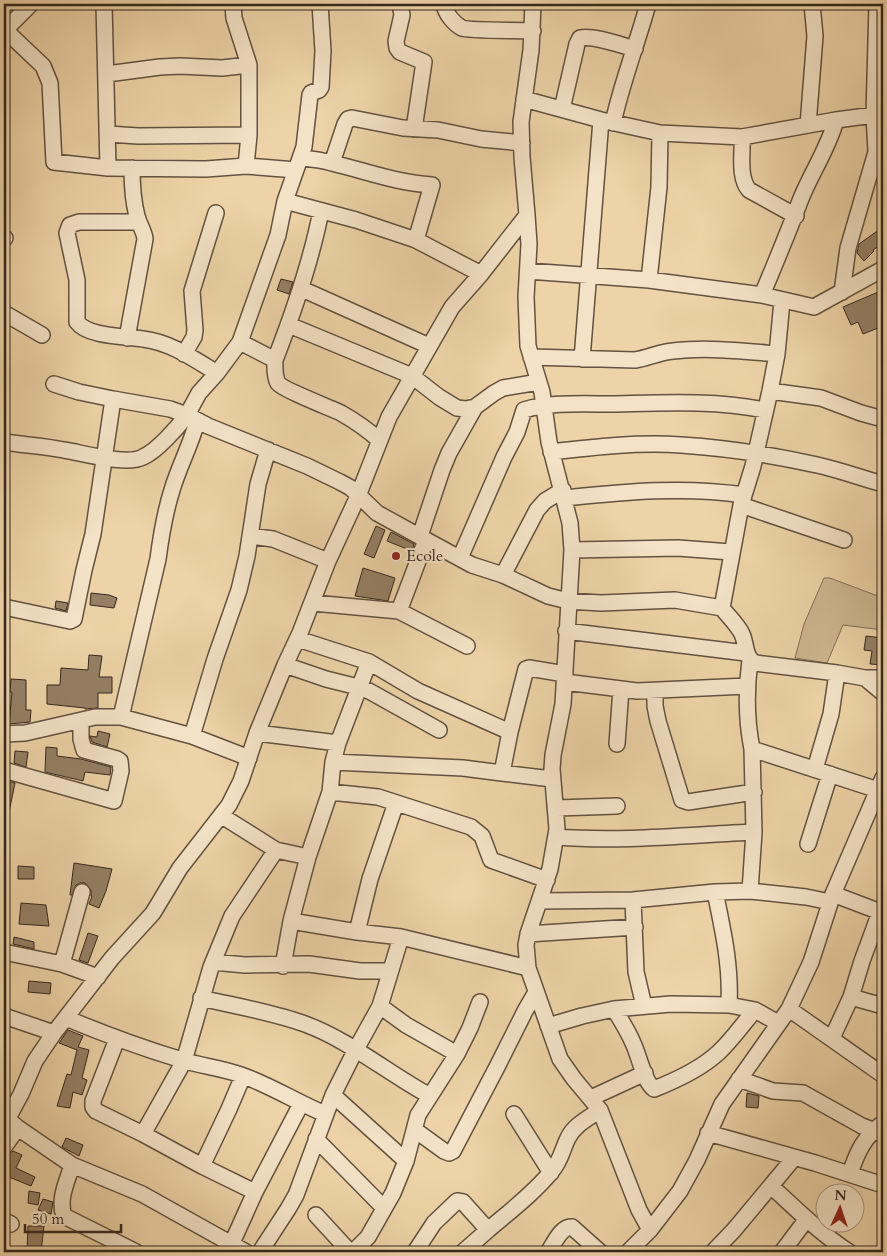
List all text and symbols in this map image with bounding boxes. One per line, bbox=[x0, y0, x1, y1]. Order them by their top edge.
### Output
place label: Ecole bbox=[406, 545, 443, 567]
marker: Ecole bbox=[390, 550, 402, 562]
north arrow bbox=[814, 1184, 864, 1234]
text: N bbox=[834, 1186, 847, 1205]
scale bar bbox=[25, 1201, 121, 1233]
text: 50 m bbox=[32, 1209, 64, 1229]

